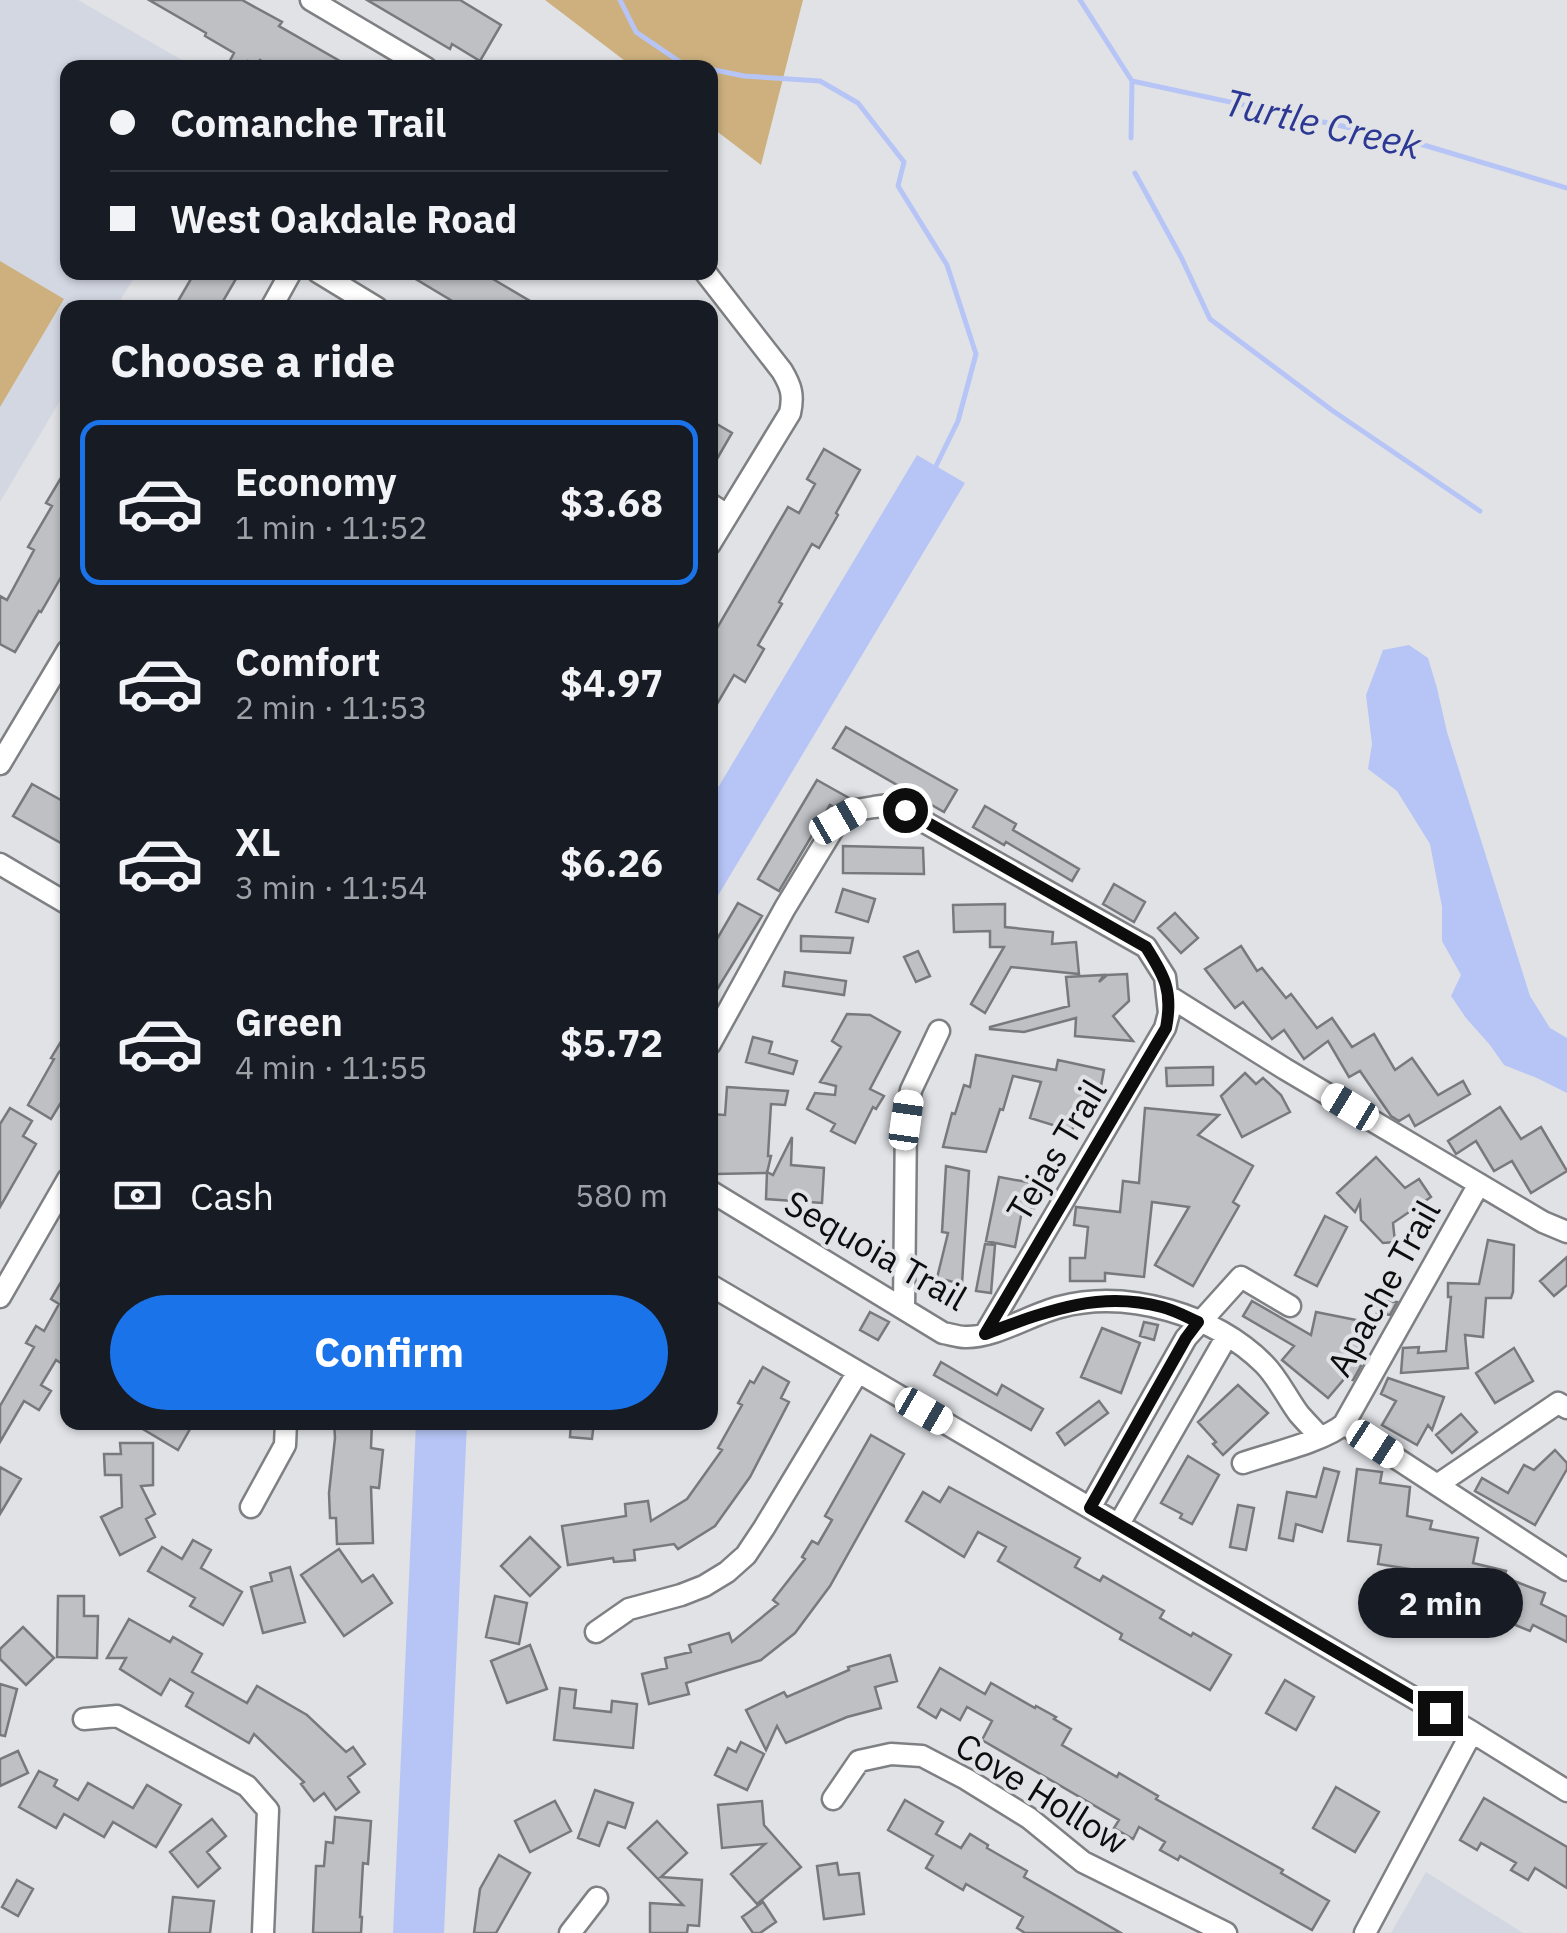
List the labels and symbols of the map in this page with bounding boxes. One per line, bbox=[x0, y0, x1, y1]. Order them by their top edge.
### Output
water label: Turtle Creek bbox=[1220, 77, 1427, 170]
route start bbox=[883, 788, 928, 833]
car bbox=[805, 793, 871, 849]
street label: Tejas Trail bbox=[996, 1071, 1116, 1229]
car bbox=[1317, 1079, 1383, 1135]
car bbox=[887, 1088, 925, 1152]
street label: Sequoia Trail bbox=[777, 1179, 975, 1321]
street label: Apache Trail bbox=[1316, 1192, 1450, 1384]
car bbox=[891, 1383, 957, 1439]
car bbox=[1342, 1415, 1408, 1473]
callout: 2 min bbox=[1358, 1568, 1522, 1638]
route end bbox=[1418, 1691, 1463, 1736]
street label: Cove Hollow bbox=[947, 1722, 1137, 1864]

